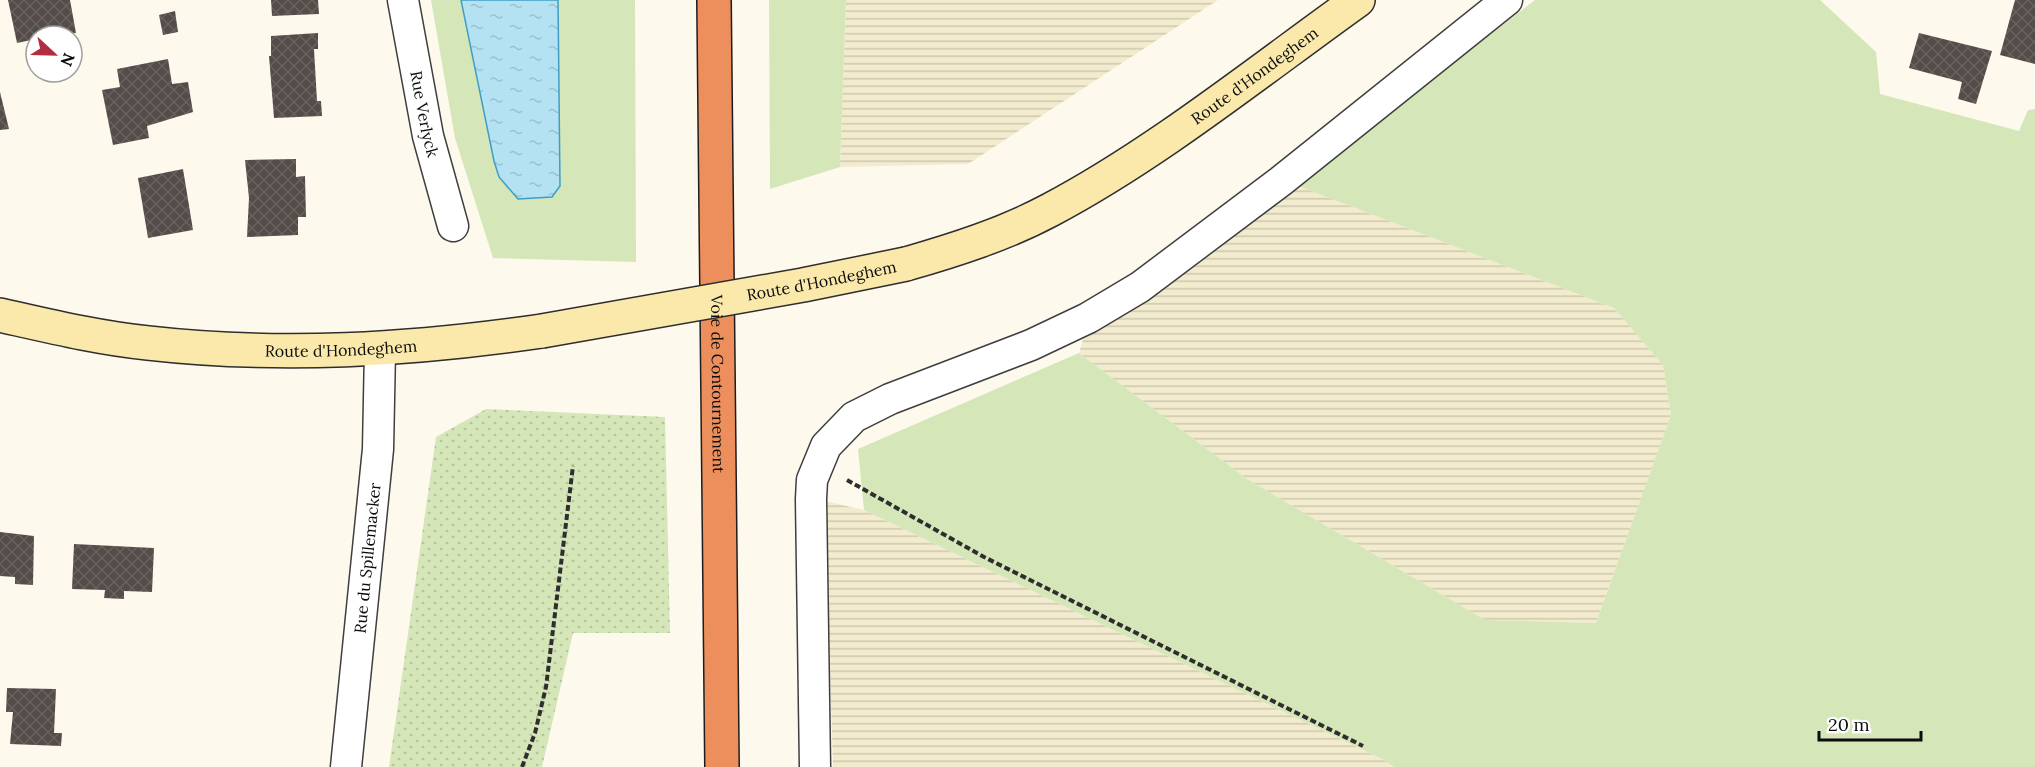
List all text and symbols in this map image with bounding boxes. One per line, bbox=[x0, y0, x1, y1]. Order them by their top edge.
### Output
street label: Route d'Hondeghem bbox=[1187, 22, 1322, 128]
north arrow bbox=[24, 24, 84, 84]
text: N bbox=[56, 50, 79, 69]
street label: Rue Verlyck bbox=[406, 69, 444, 160]
street label: Route d'Hondeghem bbox=[745, 256, 898, 305]
street label: Voie de Contournement bbox=[707, 294, 729, 474]
street label: Route d'Hondeghem bbox=[265, 335, 418, 361]
street label: Rue du Spillemacker bbox=[349, 482, 385, 634]
scale bar bbox=[1819, 704, 1921, 742]
text: 20 m bbox=[1828, 713, 1870, 736]

